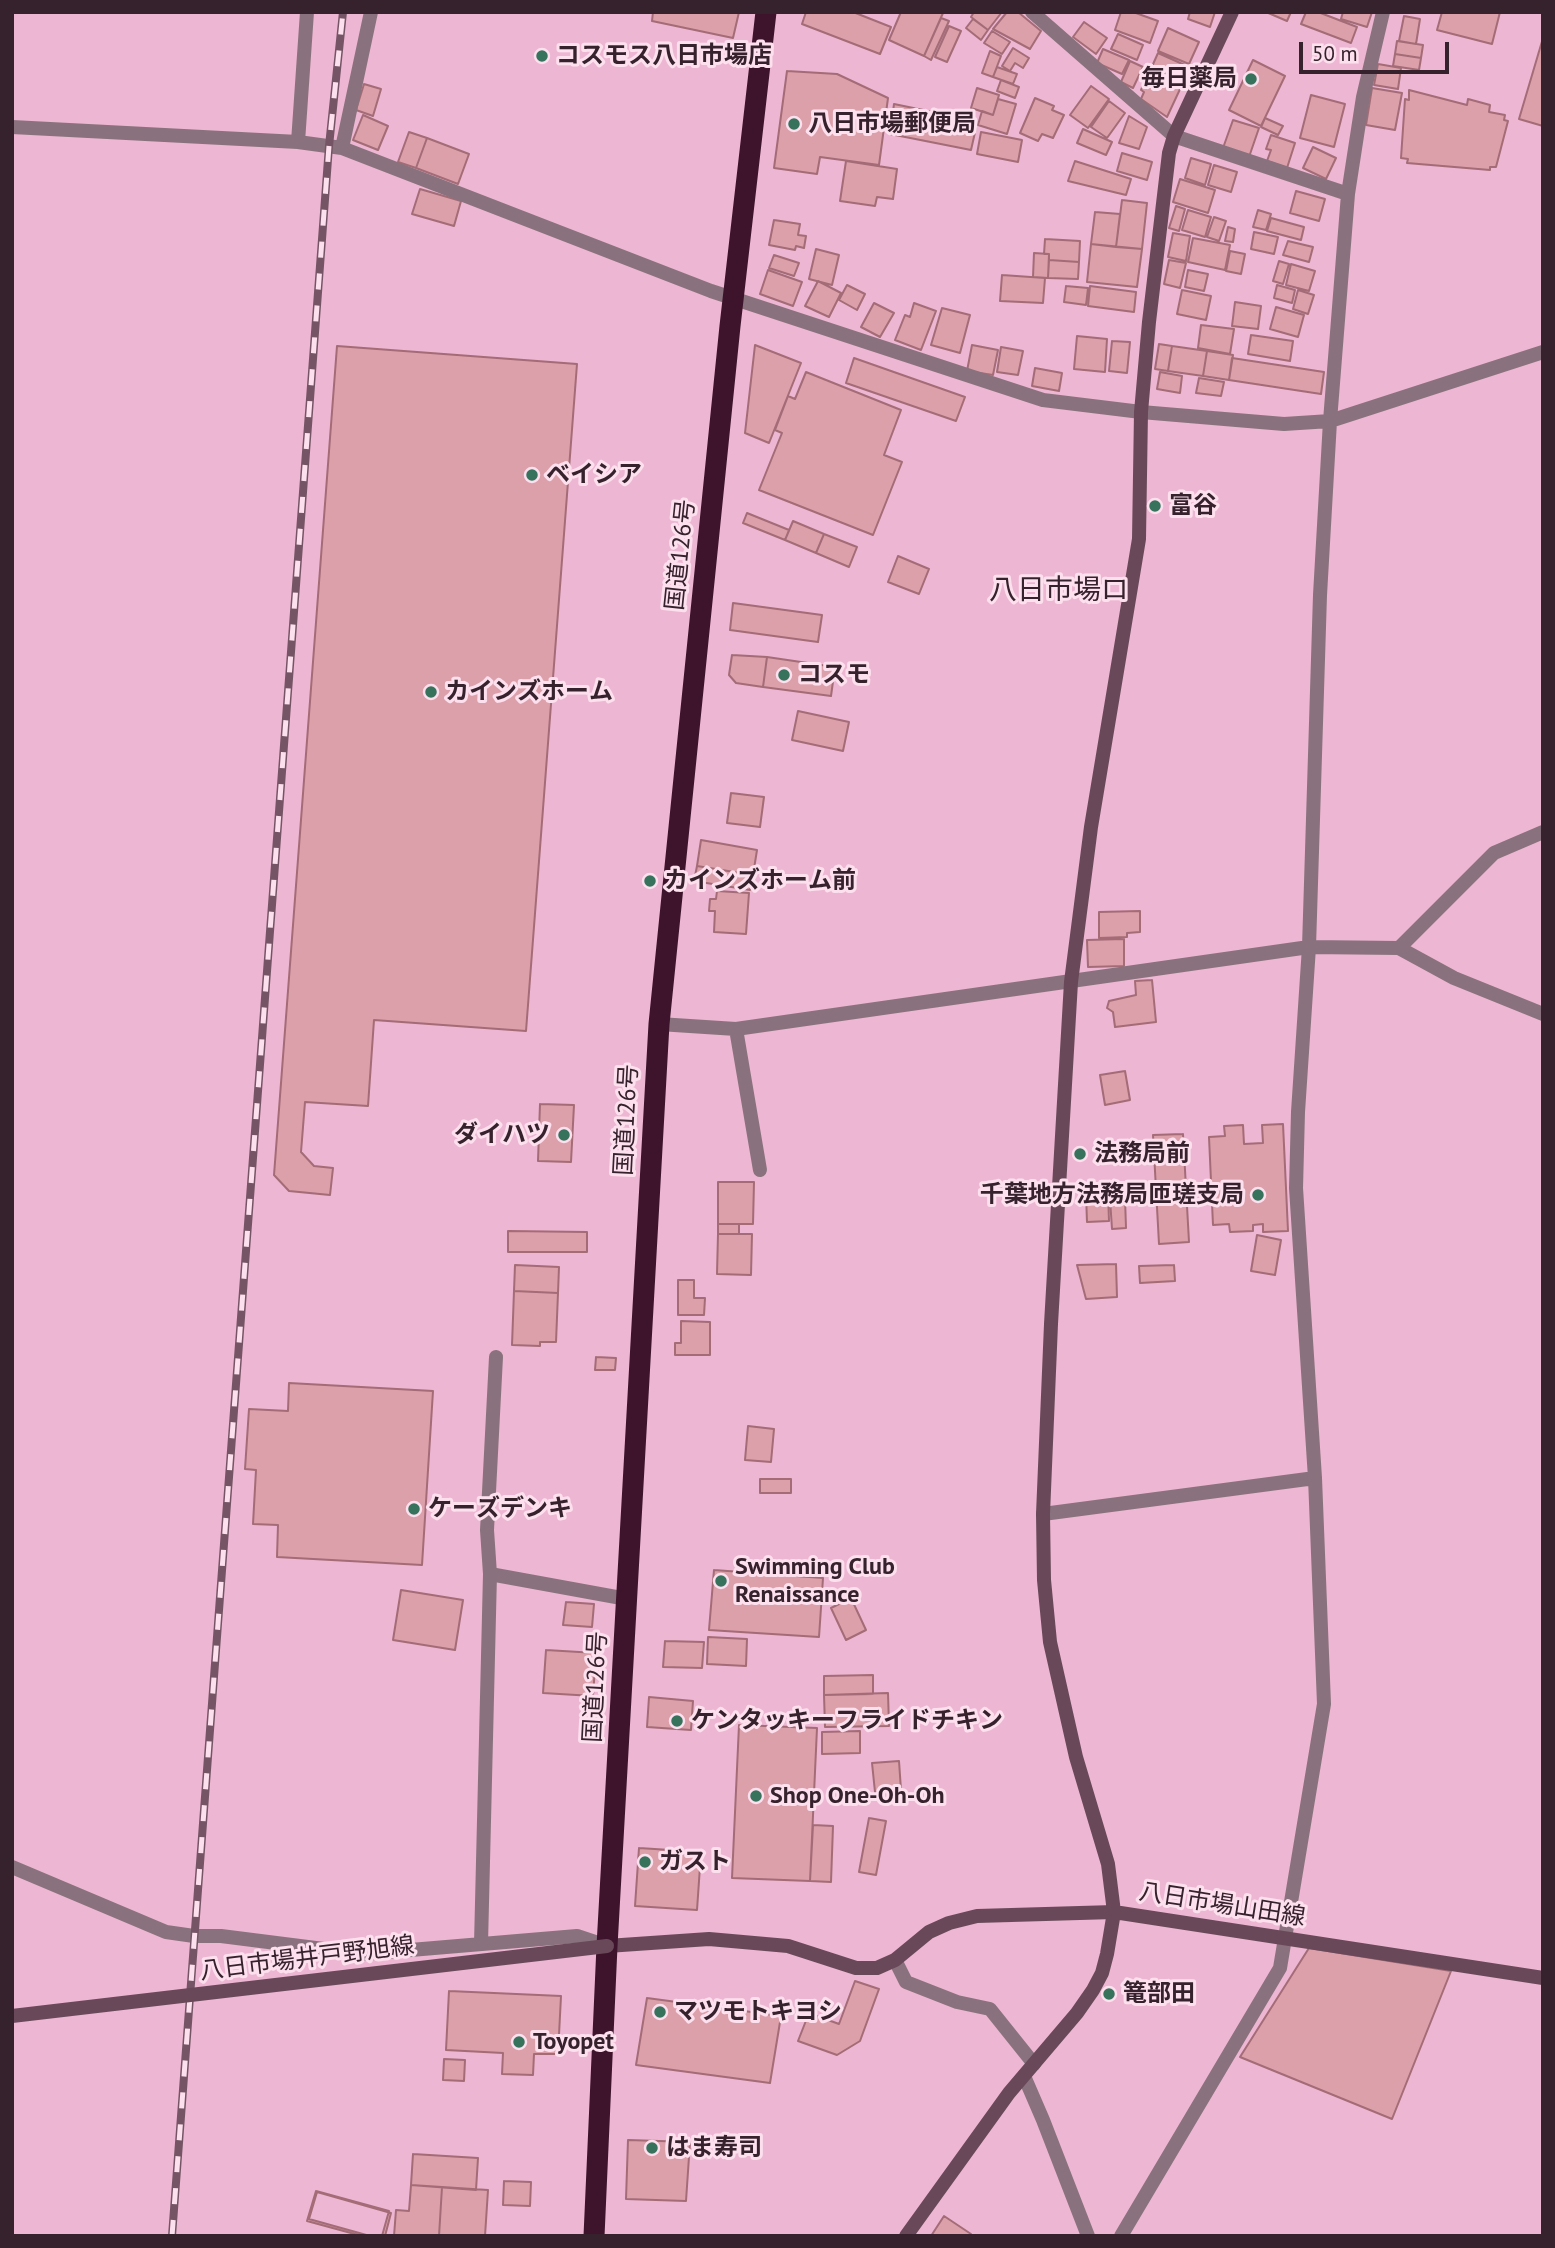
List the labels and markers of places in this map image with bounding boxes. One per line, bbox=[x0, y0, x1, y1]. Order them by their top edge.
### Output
place label: コスモス八日市場店 bbox=[556, 42, 772, 70]
marker: コスモス八日市場店 bbox=[534, 48, 550, 64]
place label: 毎日薬局 bbox=[1141, 65, 1237, 93]
marker: 毎日薬局 bbox=[1243, 71, 1259, 87]
place label: 八日市場郵便局 bbox=[808, 110, 976, 138]
marker: 八日市場郵便局 bbox=[786, 116, 802, 132]
place label: ベイシア bbox=[546, 461, 642, 489]
marker: ベイシア bbox=[524, 467, 540, 483]
place label: 富谷 bbox=[1169, 492, 1217, 520]
marker: 富谷 bbox=[1147, 498, 1163, 514]
place label: コスモ bbox=[798, 661, 870, 689]
marker: コスモ bbox=[776, 667, 792, 683]
place label: カインズホーム bbox=[445, 678, 613, 706]
marker: カインズホーム bbox=[423, 684, 439, 700]
place label: カインズホーム前 bbox=[664, 867, 856, 895]
marker: カインズホーム前 bbox=[642, 873, 658, 889]
place label: ダイハツ bbox=[454, 1121, 550, 1149]
marker: ダイハツ bbox=[556, 1127, 572, 1143]
place label: 法務局前 bbox=[1094, 1140, 1190, 1168]
marker: 法務局前 bbox=[1072, 1146, 1088, 1162]
place label: 千葉地方法務局匝瑳支局 bbox=[980, 1181, 1244, 1209]
marker: 千葉地方法務局匝瑳支局 bbox=[1250, 1187, 1266, 1203]
place label: ケーズデンキ bbox=[428, 1495, 572, 1523]
marker: ケーズデンキ bbox=[406, 1501, 422, 1517]
place label: Swimming Club Renaissance bbox=[735, 1553, 895, 1609]
marker: Swimming Club Renaissance bbox=[713, 1573, 729, 1589]
place label: ケンタッキーフライドチキン bbox=[691, 1707, 1003, 1735]
marker: ケンタッキーフライドチキン bbox=[669, 1713, 685, 1729]
place label: Shop One-Oh-Oh bbox=[770, 1782, 945, 1810]
marker: Shop One-Oh-Oh bbox=[748, 1788, 764, 1804]
place label: ガスト bbox=[659, 1848, 731, 1876]
marker: ガスト bbox=[637, 1854, 653, 1870]
place label: 篭部田 bbox=[1123, 1980, 1195, 2008]
marker: 篭部田 bbox=[1101, 1986, 1117, 2002]
place label: マツモトキヨシ bbox=[674, 1998, 842, 2026]
marker: マツモトキヨシ bbox=[652, 2004, 668, 2020]
place label: Toyopet bbox=[533, 2028, 614, 2056]
marker: Toyopet bbox=[511, 2034, 527, 2050]
place label: はま寿司 bbox=[666, 2134, 762, 2162]
marker: はま寿司 bbox=[644, 2140, 660, 2156]

